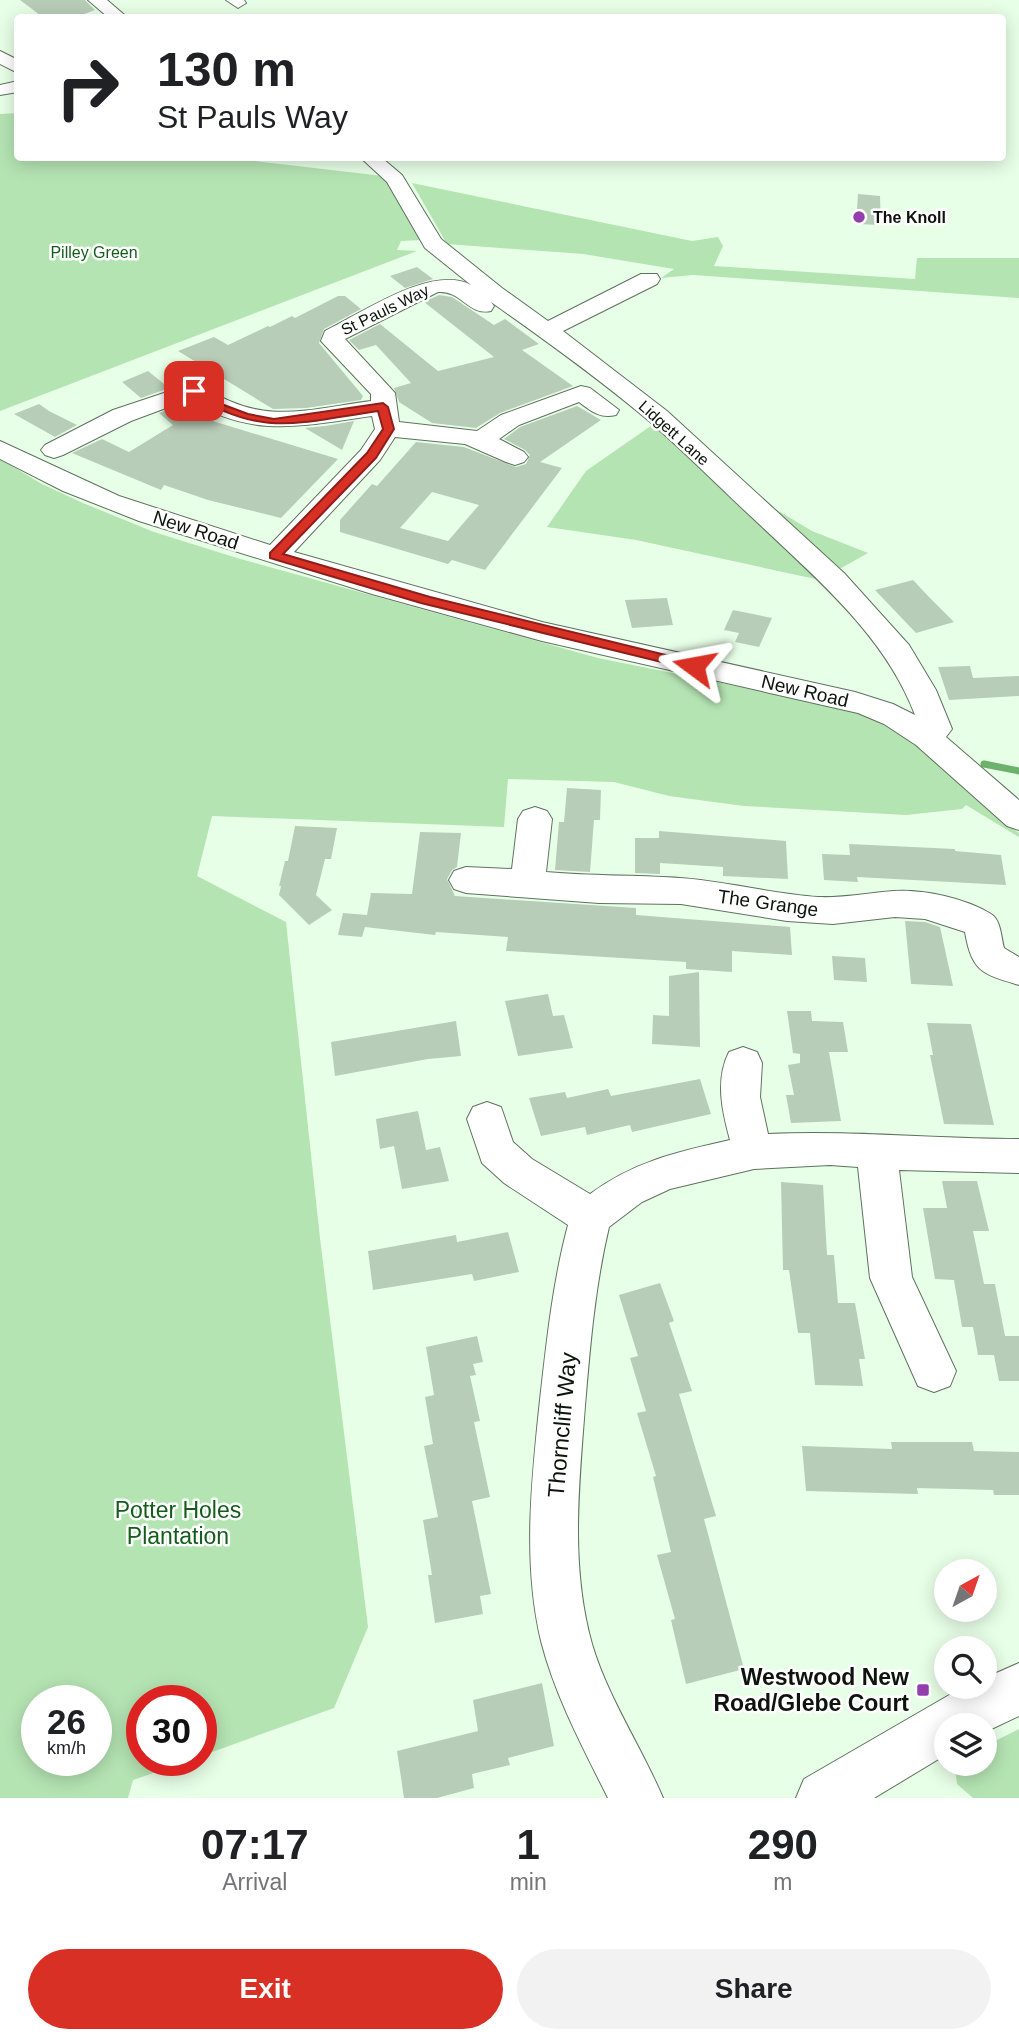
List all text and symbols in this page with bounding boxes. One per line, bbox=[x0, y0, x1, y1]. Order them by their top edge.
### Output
icon: right bbox=[42, 42, 133, 133]
text: 130 m bbox=[157, 42, 296, 96]
text: St Pauls Way bbox=[157, 99, 348, 135]
marker: The Knoll bbox=[851, 209, 867, 225]
place label: The Knoll bbox=[873, 209, 946, 226]
park label: Pilley Green bbox=[50, 244, 138, 261]
street label: St Pauls Way bbox=[338, 281, 432, 339]
pin bbox=[164, 361, 224, 421]
icon: arrive bbox=[175, 372, 213, 410]
street label: Lidgett Lane bbox=[636, 397, 712, 469]
street label: New Road bbox=[151, 506, 241, 554]
position arrow bbox=[657, 629, 731, 703]
street label: New Road bbox=[759, 671, 851, 711]
street label: The Grange bbox=[716, 886, 820, 920]
street label: Thorncliff Way bbox=[543, 1351, 581, 1499]
park label: Potter Holes Plantation bbox=[115, 1497, 241, 1549]
north arrow bbox=[934, 1559, 998, 1622]
map controls bbox=[934, 1559, 997, 1776]
button: search bbox=[934, 1636, 997, 1699]
place label: Westwood New Road/Glebe Court bbox=[713, 1664, 909, 1716]
marker: Westwood New Road/Glebe Court bbox=[915, 1682, 931, 1698]
speed limit sign: 30 bbox=[126, 1685, 217, 1776]
text: 26 bbox=[47, 1702, 86, 1741]
button: layers bbox=[934, 1713, 997, 1776]
text: km/h bbox=[47, 1738, 86, 1758]
text: 07:17 bbox=[201, 1821, 309, 1868]
text: 1 bbox=[516, 1821, 540, 1868]
text: 290 bbox=[748, 1821, 818, 1868]
text: Arrival bbox=[222, 1869, 287, 1895]
text: min bbox=[510, 1869, 547, 1895]
text: m bbox=[773, 1869, 792, 1895]
button: Exit bbox=[28, 1949, 503, 2029]
button: Share bbox=[517, 1949, 991, 2029]

